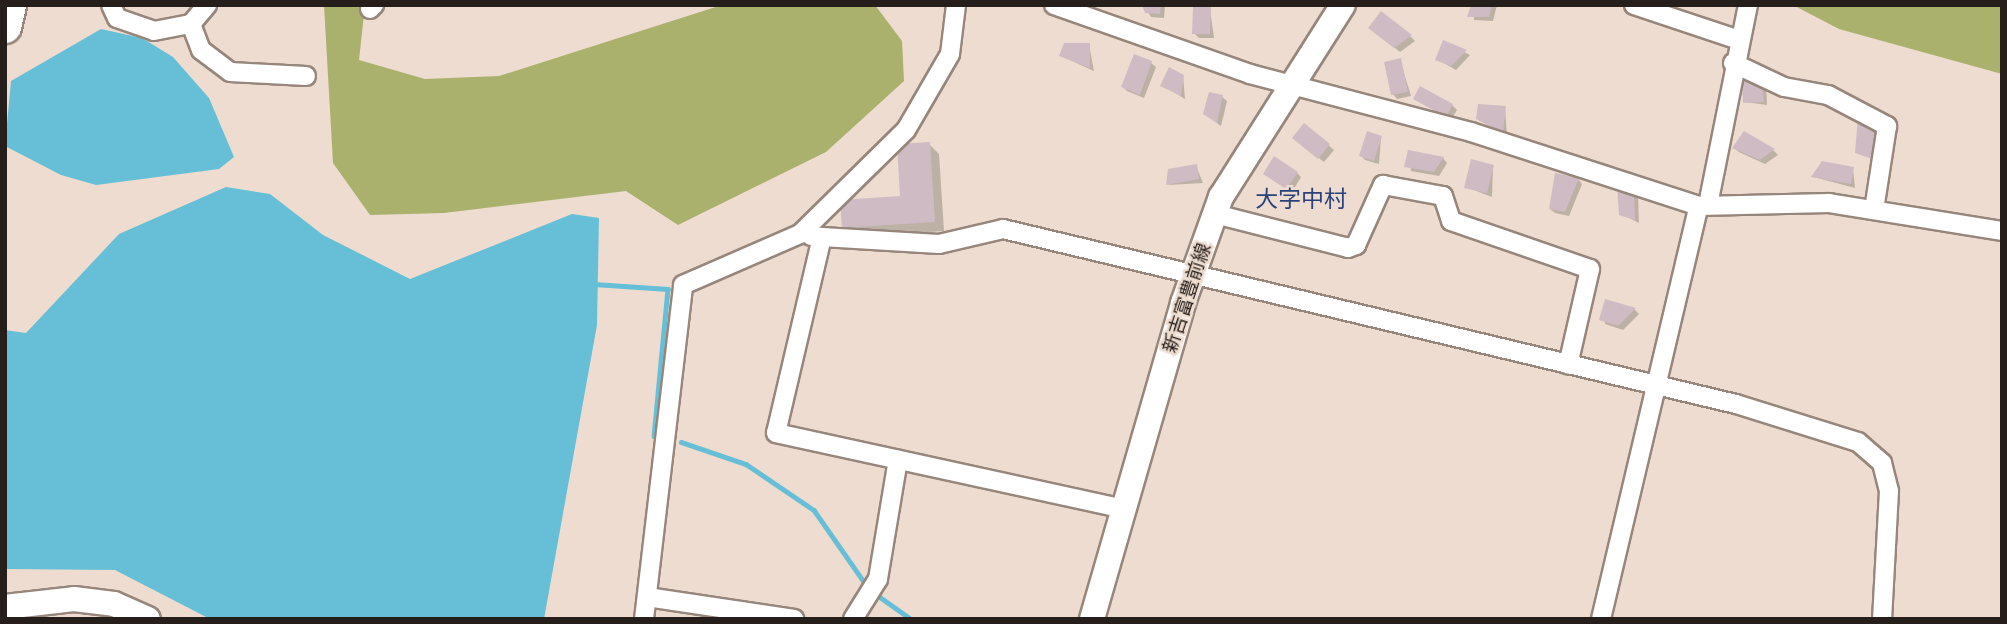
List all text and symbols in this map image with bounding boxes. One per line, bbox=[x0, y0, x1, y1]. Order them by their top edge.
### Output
district label: 大字中村 bbox=[1255, 185, 1347, 213]
street label: 新吉富豊前線 bbox=[1159, 240, 1215, 356]

